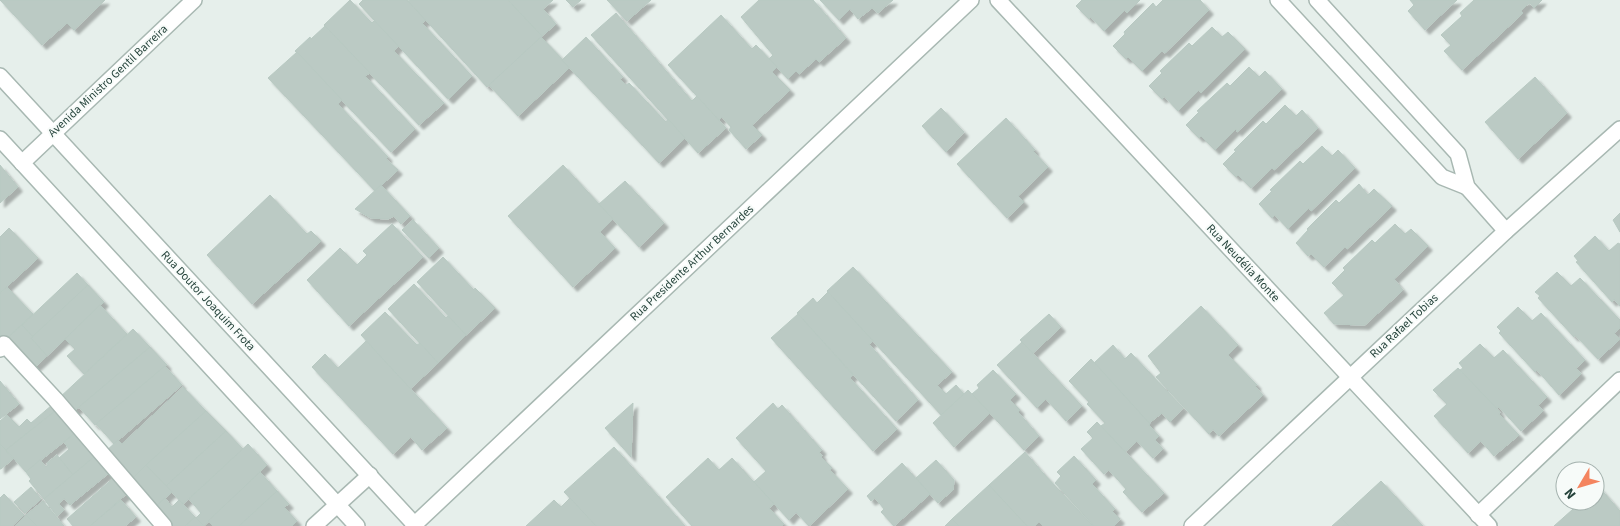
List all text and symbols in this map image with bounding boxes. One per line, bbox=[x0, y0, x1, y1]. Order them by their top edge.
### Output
street label: Avenida Ministro Gentil Barreira bbox=[44, 21, 172, 141]
street label: Rua Presidente Arthur Bernardes bbox=[626, 201, 758, 325]
street label: Rua Neudélia Monte bbox=[1202, 220, 1284, 306]
street label: Rua Doutor Joaquim Frota bbox=[157, 247, 259, 355]
street label: Rua Rafael Tobias bbox=[1366, 290, 1442, 362]
north arrow bbox=[1555, 461, 1605, 511]
text: N bbox=[1560, 484, 1581, 503]

